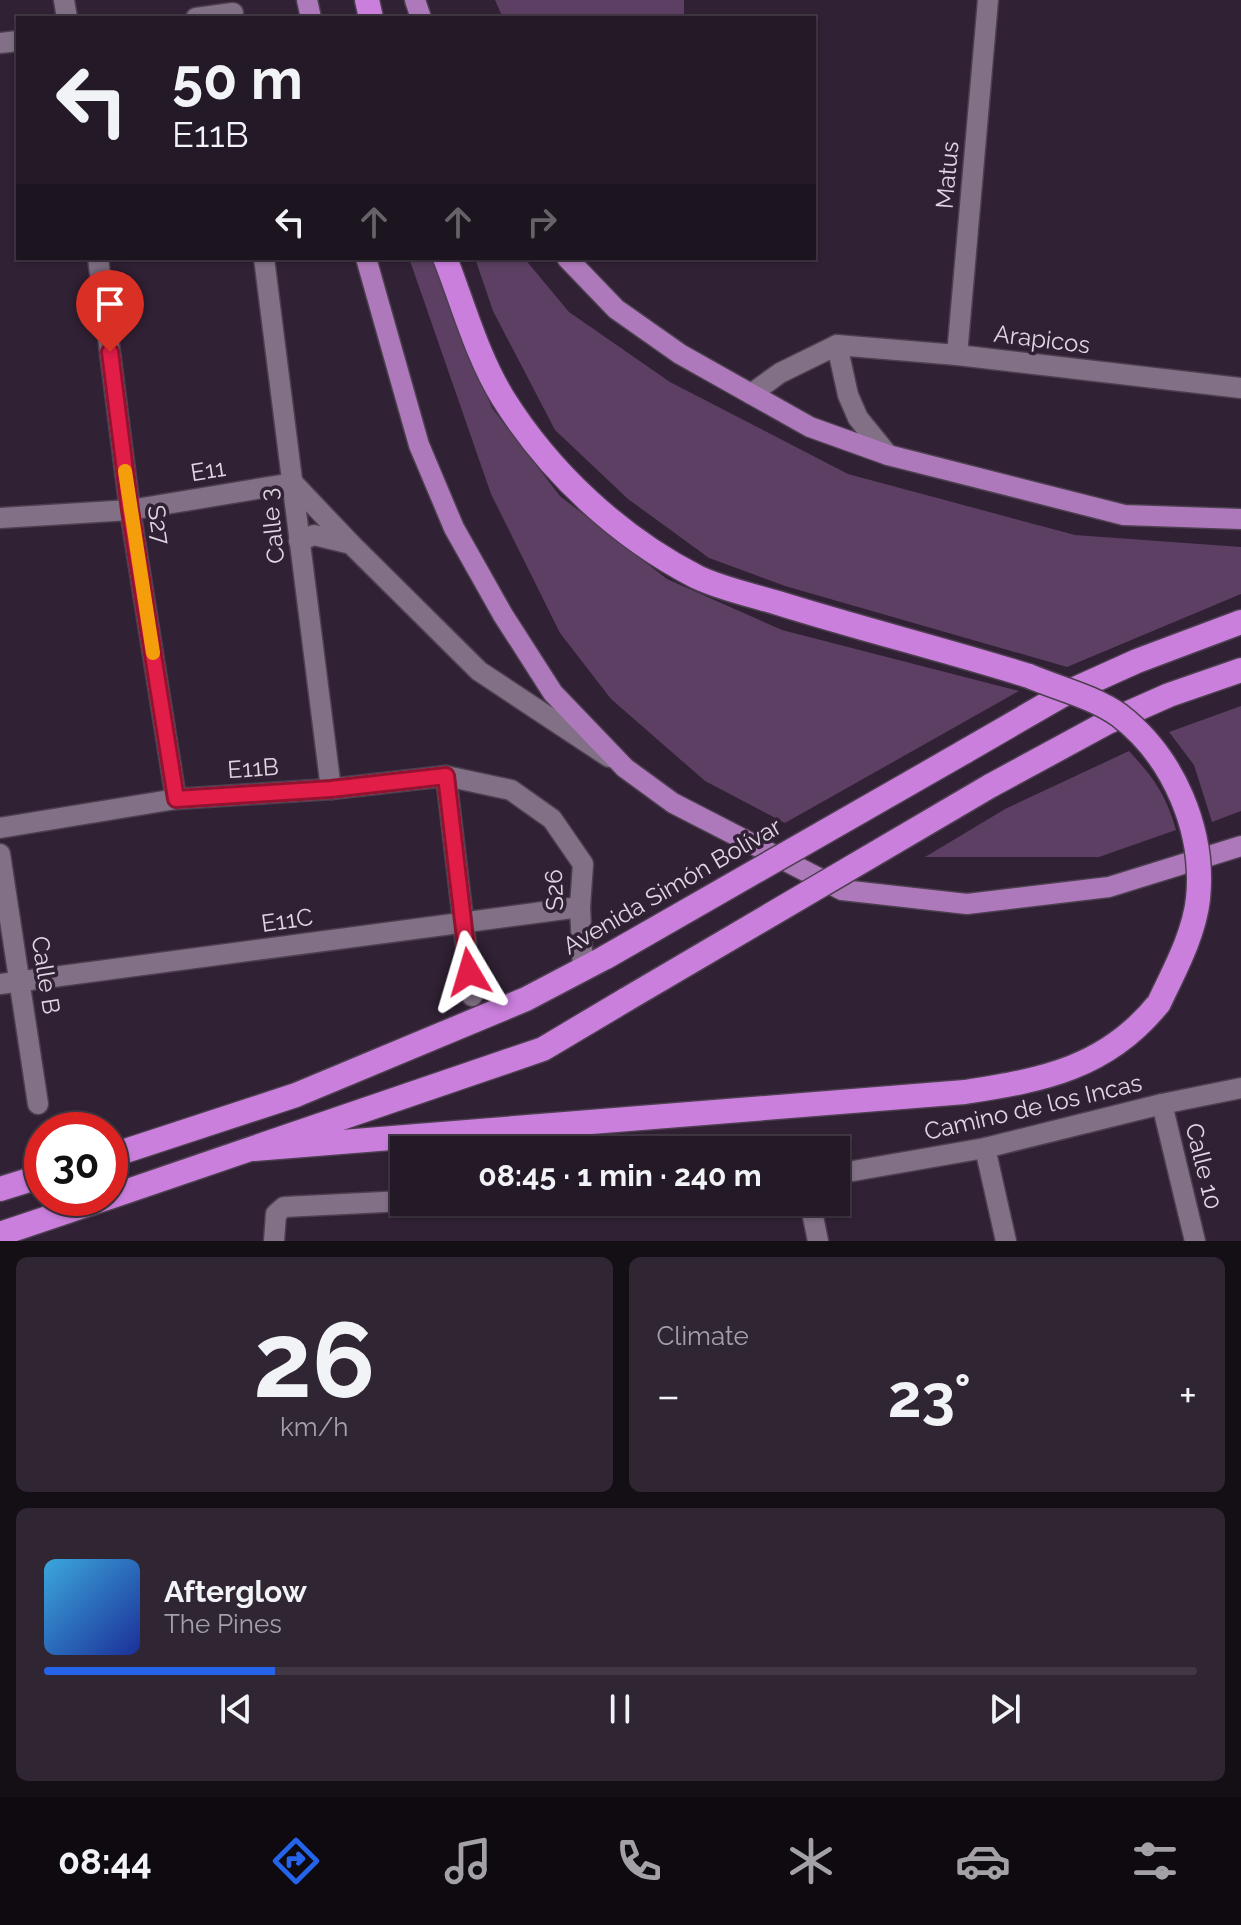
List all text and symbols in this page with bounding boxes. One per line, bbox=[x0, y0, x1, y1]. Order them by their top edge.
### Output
text: 50 m bbox=[172, 46, 303, 112]
icon: left bbox=[40, 48, 144, 152]
text: E11B bbox=[172, 113, 249, 155]
street label: Matus bbox=[930, 140, 964, 210]
icon: left bbox=[268, 200, 312, 244]
icon: ahead bbox=[352, 200, 396, 244]
icon: ahead bbox=[436, 200, 480, 244]
icon: right bbox=[520, 200, 564, 244]
pin bbox=[76, 270, 144, 352]
icon: arrive bbox=[88, 282, 132, 326]
street label: Arapicos bbox=[992, 319, 1092, 359]
street label: E11 bbox=[188, 453, 228, 487]
street label: Calle 3 bbox=[254, 487, 290, 565]
street label: S27 bbox=[142, 503, 176, 547]
street label: E11B bbox=[226, 752, 280, 784]
street label: Avenida Simón Bolívar bbox=[558, 811, 787, 960]
street label: S26 bbox=[539, 869, 569, 911]
street label: E11C bbox=[259, 902, 315, 938]
position arrow bbox=[427, 930, 511, 1014]
street label: Calle B bbox=[26, 934, 66, 1016]
street label: Camino de los Incas bbox=[921, 1068, 1145, 1146]
speed limit sign: 30 bbox=[24, 1112, 128, 1216]
street label: Calle 10 bbox=[1179, 1120, 1229, 1212]
text: 08:45 · 1 min · 240 m bbox=[478, 1158, 762, 1193]
text: 26 bbox=[253, 1299, 375, 1421]
text: Climate bbox=[657, 1321, 749, 1351]
text: 23° bbox=[888, 1361, 971, 1431]
text: − bbox=[657, 1370, 680, 1421]
text: + bbox=[1179, 1370, 1197, 1421]
text: km/h bbox=[280, 1412, 349, 1442]
text: Afterglow bbox=[164, 1574, 307, 1609]
text: The Pines bbox=[164, 1609, 282, 1639]
icon: previous bbox=[214, 1687, 258, 1731]
icon: pause bbox=[598, 1687, 642, 1731]
icon: next bbox=[983, 1687, 1027, 1731]
icon: directions bbox=[268, 1833, 324, 1889]
icon: music bbox=[440, 1833, 496, 1889]
icon: phone bbox=[611, 1833, 667, 1889]
icon: climate bbox=[783, 1833, 839, 1889]
icon: car bbox=[955, 1833, 1011, 1889]
icon: filters bbox=[1127, 1833, 1183, 1889]
text: 08:44 bbox=[58, 1840, 152, 1882]

